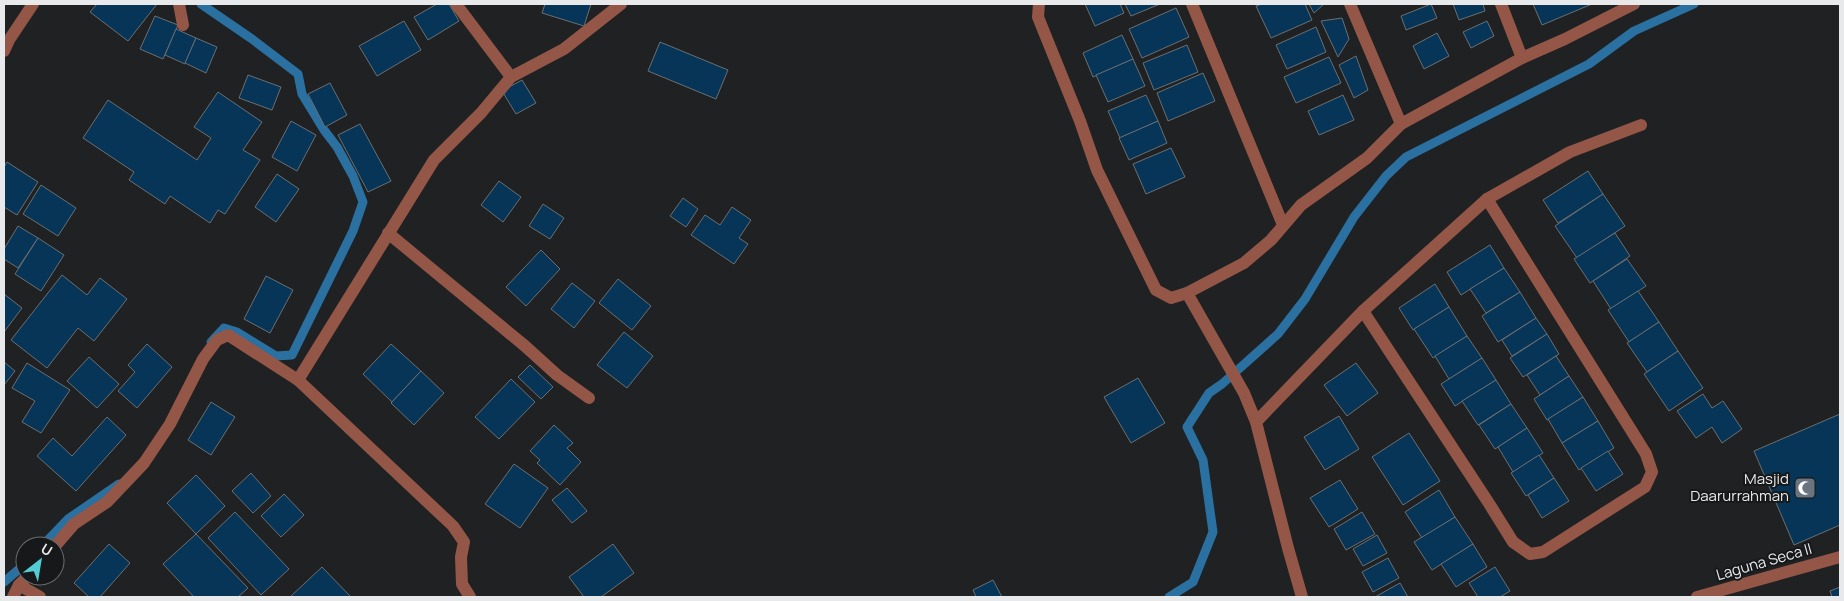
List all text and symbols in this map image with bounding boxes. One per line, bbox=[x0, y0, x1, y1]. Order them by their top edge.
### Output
place label: Masjid Daarurrahman bbox=[1690, 468, 1789, 506]
mosque icon: Masjid Daarurrahman bbox=[1793, 476, 1817, 500]
north arrow bbox=[15, 536, 65, 586]
street label: Laguna Seca II bbox=[1714, 538, 1814, 585]
text: U bbox=[38, 539, 56, 560]

